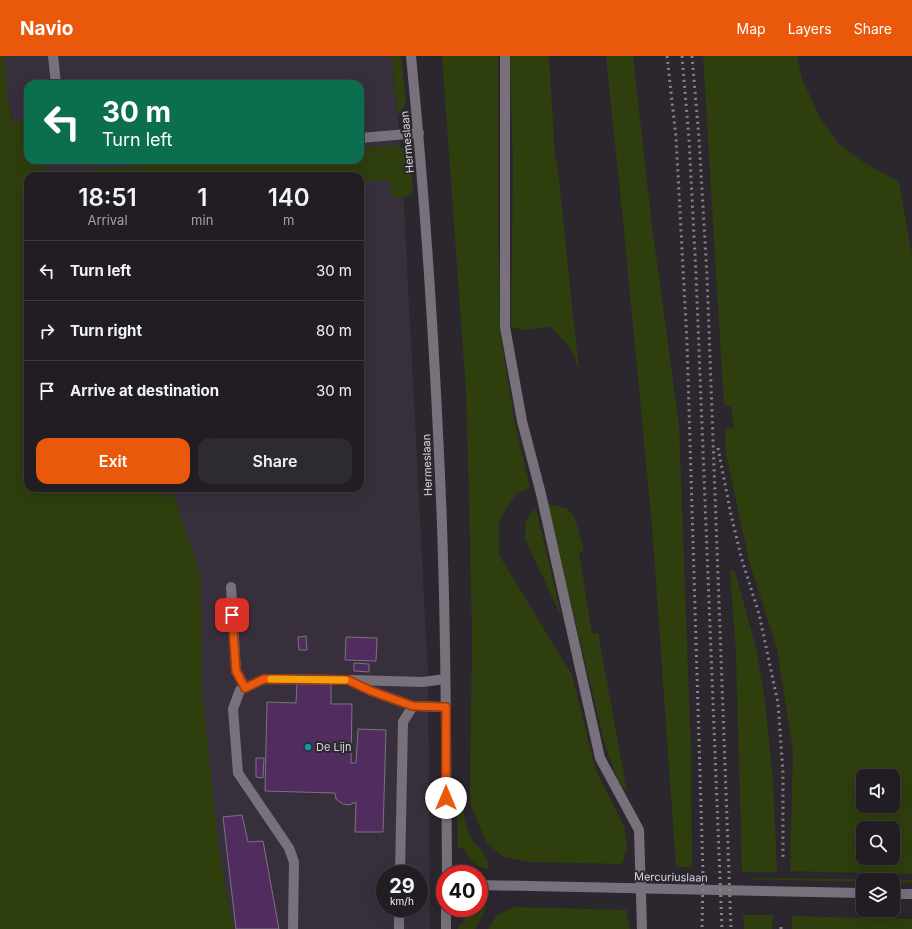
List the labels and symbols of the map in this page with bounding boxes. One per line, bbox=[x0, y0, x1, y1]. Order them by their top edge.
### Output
street label: Hermeslaan bbox=[397, 110, 417, 174]
street label: Hermeslaan bbox=[419, 434, 435, 496]
pin bbox=[215, 598, 249, 632]
place label: De Lijn bbox=[316, 740, 352, 754]
marker: De Lijn bbox=[303, 742, 313, 752]
position arrow bbox=[425, 777, 467, 819]
speed limit sign: 40 bbox=[436, 865, 488, 917]
street label: Mercuriuslaan bbox=[634, 869, 708, 885]

